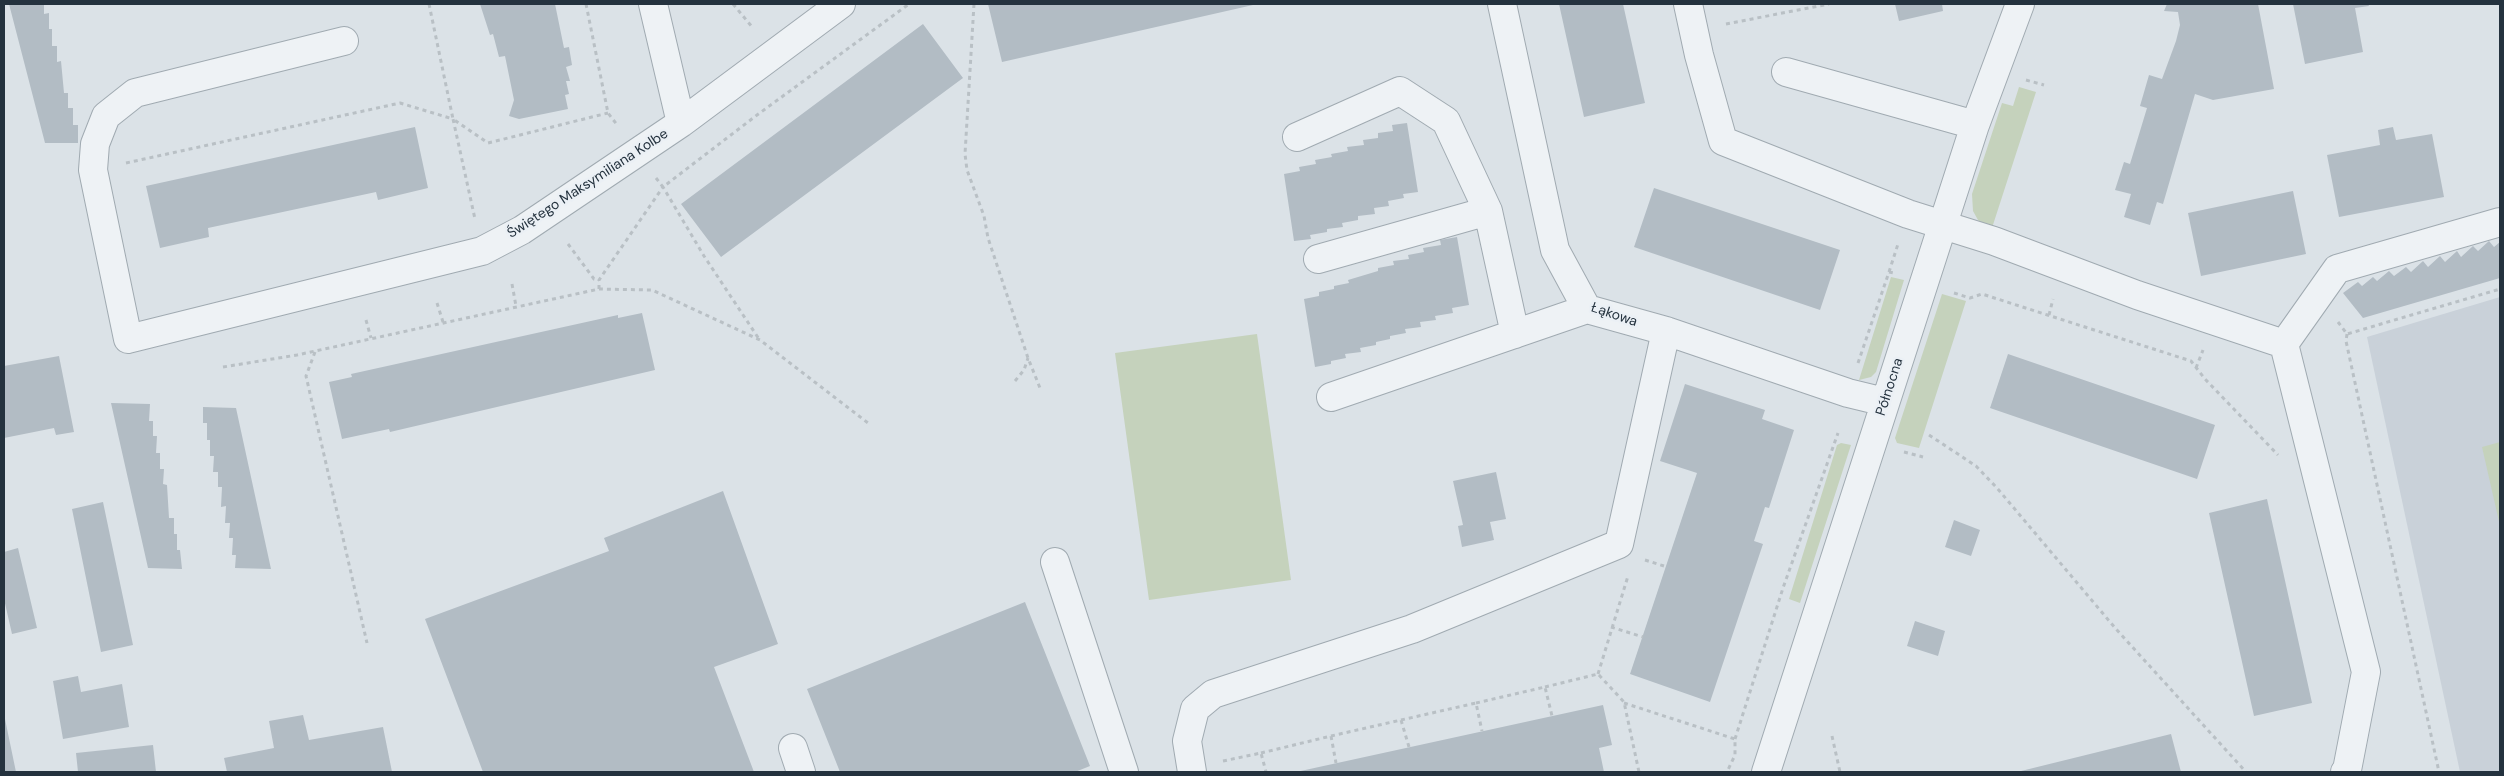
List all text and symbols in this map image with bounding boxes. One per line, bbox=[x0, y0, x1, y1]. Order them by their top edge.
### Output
street label: Świętego Maksymiliana Kolbe bbox=[504, 126, 672, 242]
street label: Łąkowa bbox=[1589, 299, 1639, 331]
street label: Północna bbox=[1873, 356, 1907, 418]

